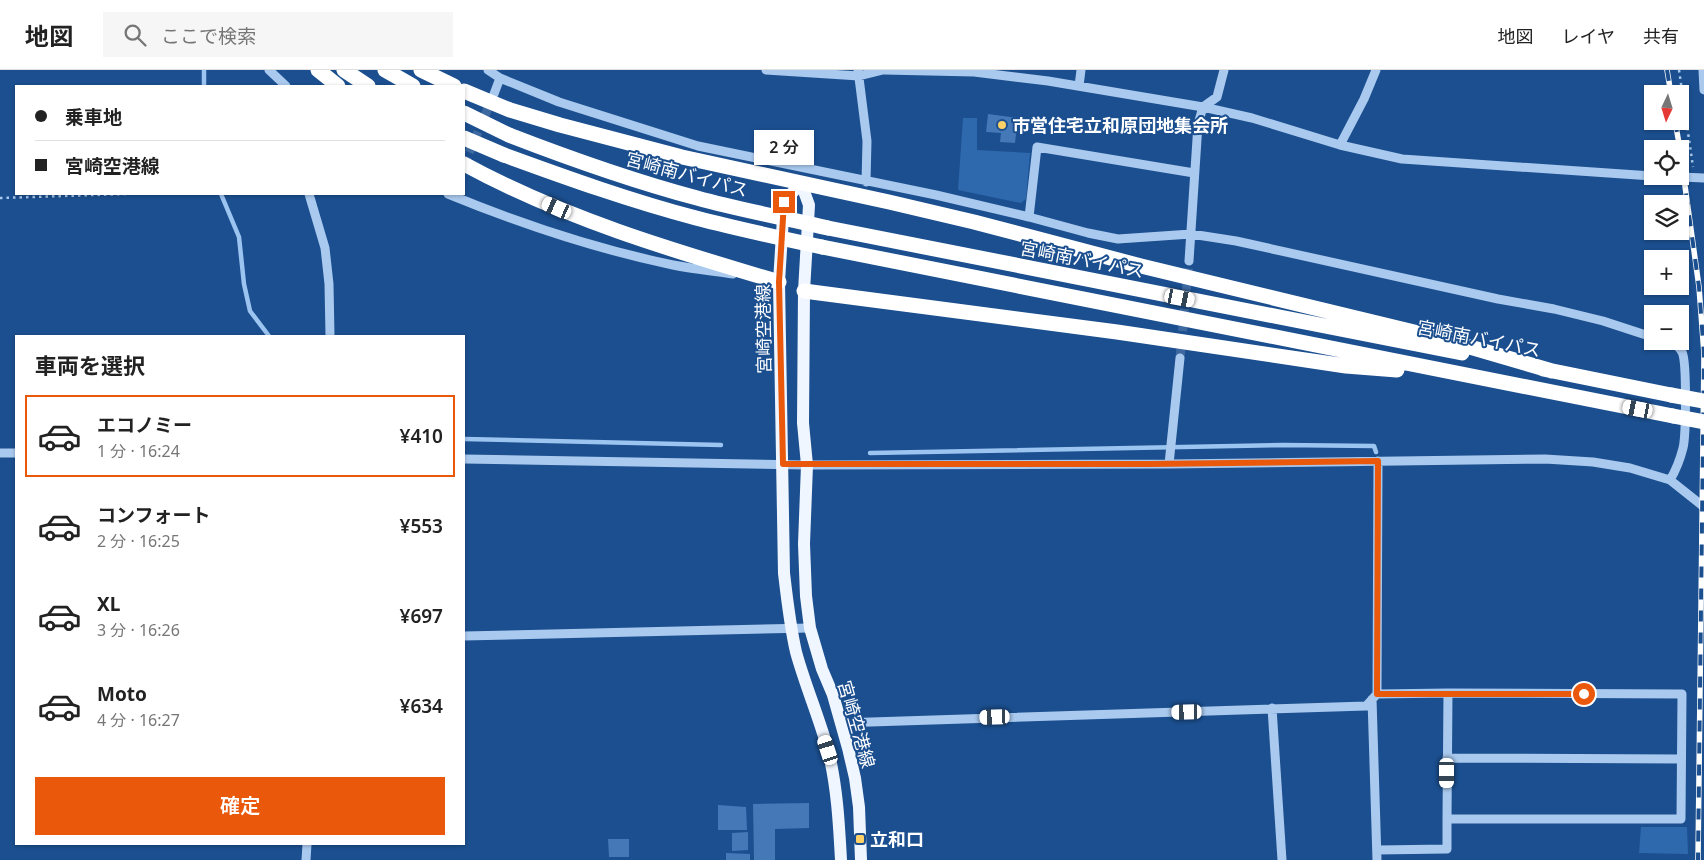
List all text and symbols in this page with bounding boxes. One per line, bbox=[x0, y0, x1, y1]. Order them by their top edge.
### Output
search box bbox=[103, 12, 453, 57]
text: 地図 bbox=[25, 19, 73, 52]
icon: search bbox=[121, 21, 149, 49]
text: ここで検索 bbox=[161, 23, 256, 49]
text: 地図 bbox=[1498, 24, 1534, 48]
text: レイヤ bbox=[1562, 24, 1615, 48]
text: 共有 bbox=[1643, 24, 1679, 48]
north arrow bbox=[1644, 85, 1689, 130]
map controls bbox=[1644, 85, 1689, 350]
text: 乗車地 bbox=[65, 104, 122, 130]
place label: 市営住宅立和原団地集会所 bbox=[1012, 113, 1228, 137]
marker: 市営住宅立和原団地集会所 bbox=[996, 119, 1008, 131]
callout: 2 分 bbox=[754, 129, 814, 164]
text: 2 分 bbox=[769, 136, 799, 158]
button: locate bbox=[1644, 140, 1689, 185]
street label: 宮崎南バイパス bbox=[623, 146, 751, 202]
text: 宮崎空港線 bbox=[65, 153, 160, 179]
route end bbox=[773, 191, 795, 213]
car bbox=[540, 195, 573, 221]
button: layers bbox=[1644, 195, 1689, 240]
street label: 宮崎南バイパス bbox=[1018, 235, 1146, 283]
button: + bbox=[1644, 250, 1689, 295]
street label: 宮崎空港線 bbox=[750, 284, 776, 374]
car bbox=[1163, 288, 1196, 308]
button: − bbox=[1644, 305, 1689, 350]
street label: 宮崎南バイパス bbox=[1415, 314, 1543, 362]
text: 車両を選択 bbox=[35, 350, 145, 380]
car bbox=[1621, 399, 1654, 419]
text: エコノミー bbox=[97, 412, 192, 438]
icon: car bbox=[37, 414, 82, 459]
text: ¥410 bbox=[400, 423, 443, 449]
text: 1 分 · 16:24 bbox=[97, 440, 180, 462]
text: コンフォート bbox=[97, 502, 210, 528]
icon: car bbox=[37, 504, 82, 549]
text: ¥553 bbox=[400, 513, 443, 539]
text: 2 分 · 16:25 bbox=[97, 530, 180, 552]
text: XL bbox=[97, 591, 120, 617]
icon: car bbox=[37, 594, 82, 639]
text: ¥697 bbox=[400, 603, 443, 629]
text: 3 分 · 16:26 bbox=[97, 619, 180, 641]
street label: 宮崎空港線 bbox=[833, 677, 881, 771]
text: Moto bbox=[97, 681, 147, 707]
route start bbox=[1573, 683, 1595, 705]
icon: car bbox=[37, 684, 82, 729]
text: ¥634 bbox=[400, 693, 443, 719]
car bbox=[1171, 704, 1202, 720]
text: 4 分 · 16:27 bbox=[97, 709, 180, 731]
car bbox=[979, 709, 1010, 725]
car bbox=[816, 733, 839, 767]
car bbox=[1439, 758, 1454, 788]
button: 確定 bbox=[35, 777, 445, 835]
place label: 立和口 bbox=[870, 827, 924, 851]
marker: 立和口 bbox=[854, 833, 866, 845]

